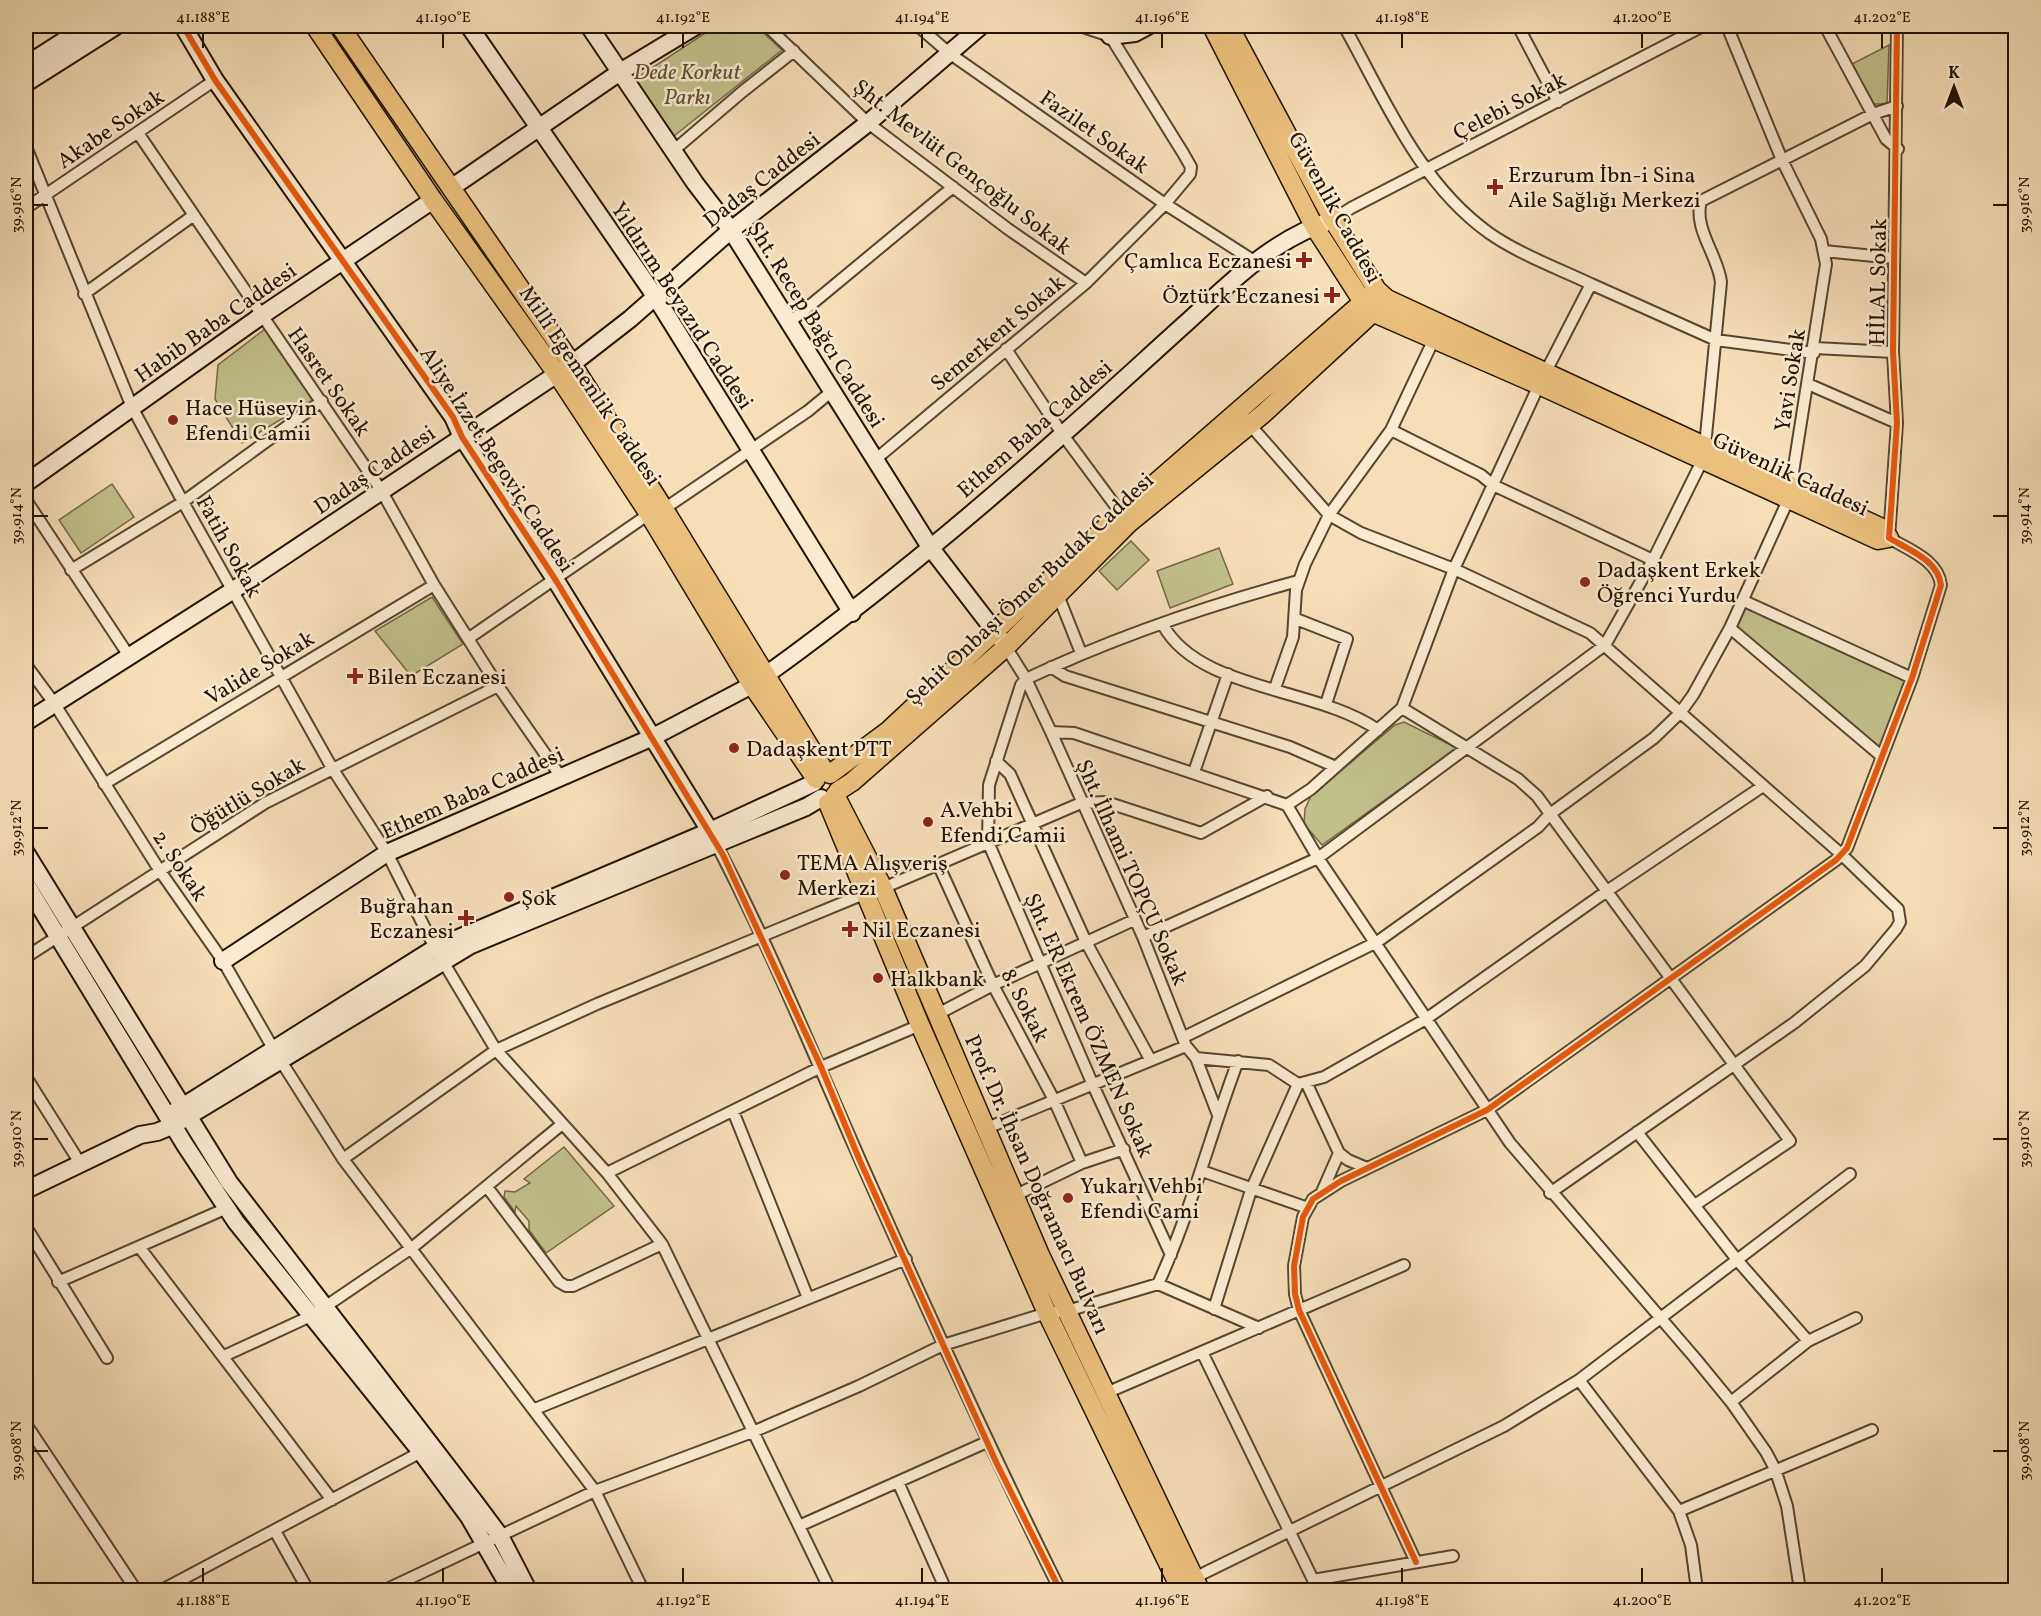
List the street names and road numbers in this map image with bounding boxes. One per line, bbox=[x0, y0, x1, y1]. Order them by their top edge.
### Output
street label: Çelebi Sokak bbox=[1448, 65, 1572, 149]
street label: Şht. Mevlüt Gençoğlu Sokak bbox=[846, 73, 1077, 263]
street label: Akabe Sokak bbox=[51, 83, 171, 178]
street label: Fazilet Sokak bbox=[1032, 84, 1155, 182]
street label: Dadaş Caddesi bbox=[698, 125, 828, 237]
street label: Güvenlik Caddesi bbox=[1279, 127, 1388, 290]
street label: Yıldırım Beyazıd Caddesi bbox=[602, 196, 760, 416]
street label: Şht. Recep Bağcı Caddesi bbox=[739, 216, 891, 435]
street label: HİLAL Sokak bbox=[1863, 218, 1896, 346]
street label: Habib Baba Caddesi bbox=[129, 256, 304, 392]
street label: Semerkent Sokak bbox=[924, 268, 1073, 400]
street label: Millî Egemenlik Caddesi bbox=[510, 280, 668, 493]
street label: Hasret Sokak bbox=[279, 321, 377, 443]
street label: Yavi Sokak bbox=[1768, 327, 1815, 434]
street label: Aliye İzzet Begoviç Caddesi bbox=[411, 341, 581, 579]
street label: Ethem Baba Caddesi bbox=[951, 354, 1120, 506]
street label: Dadaş Caddesi bbox=[308, 419, 442, 523]
street label: Güvenlik Caddesi bbox=[1707, 426, 1873, 525]
street label: Şehit Onbaşı Ömer Budak Caddesi bbox=[900, 466, 1162, 713]
street label: Fatih Sokak bbox=[187, 491, 269, 604]
street label: Valide Sokak bbox=[200, 624, 321, 714]
street label: Ethem Baba Caddesi bbox=[377, 740, 569, 849]
street label: Öğütlü Sokak bbox=[185, 751, 312, 844]
street label: Şht. İlhami TOPÇU Sokak bbox=[1067, 755, 1195, 991]
street label: 2. Sokak bbox=[144, 825, 214, 908]
street label: Şht. ER Ekrem ÖZMEN Sokak bbox=[1015, 889, 1160, 1163]
street label: 8. Sokak bbox=[992, 964, 1056, 1049]
street label: Prof. Dr. İhsan Doğramacı Bulvarı bbox=[955, 1030, 1116, 1340]

